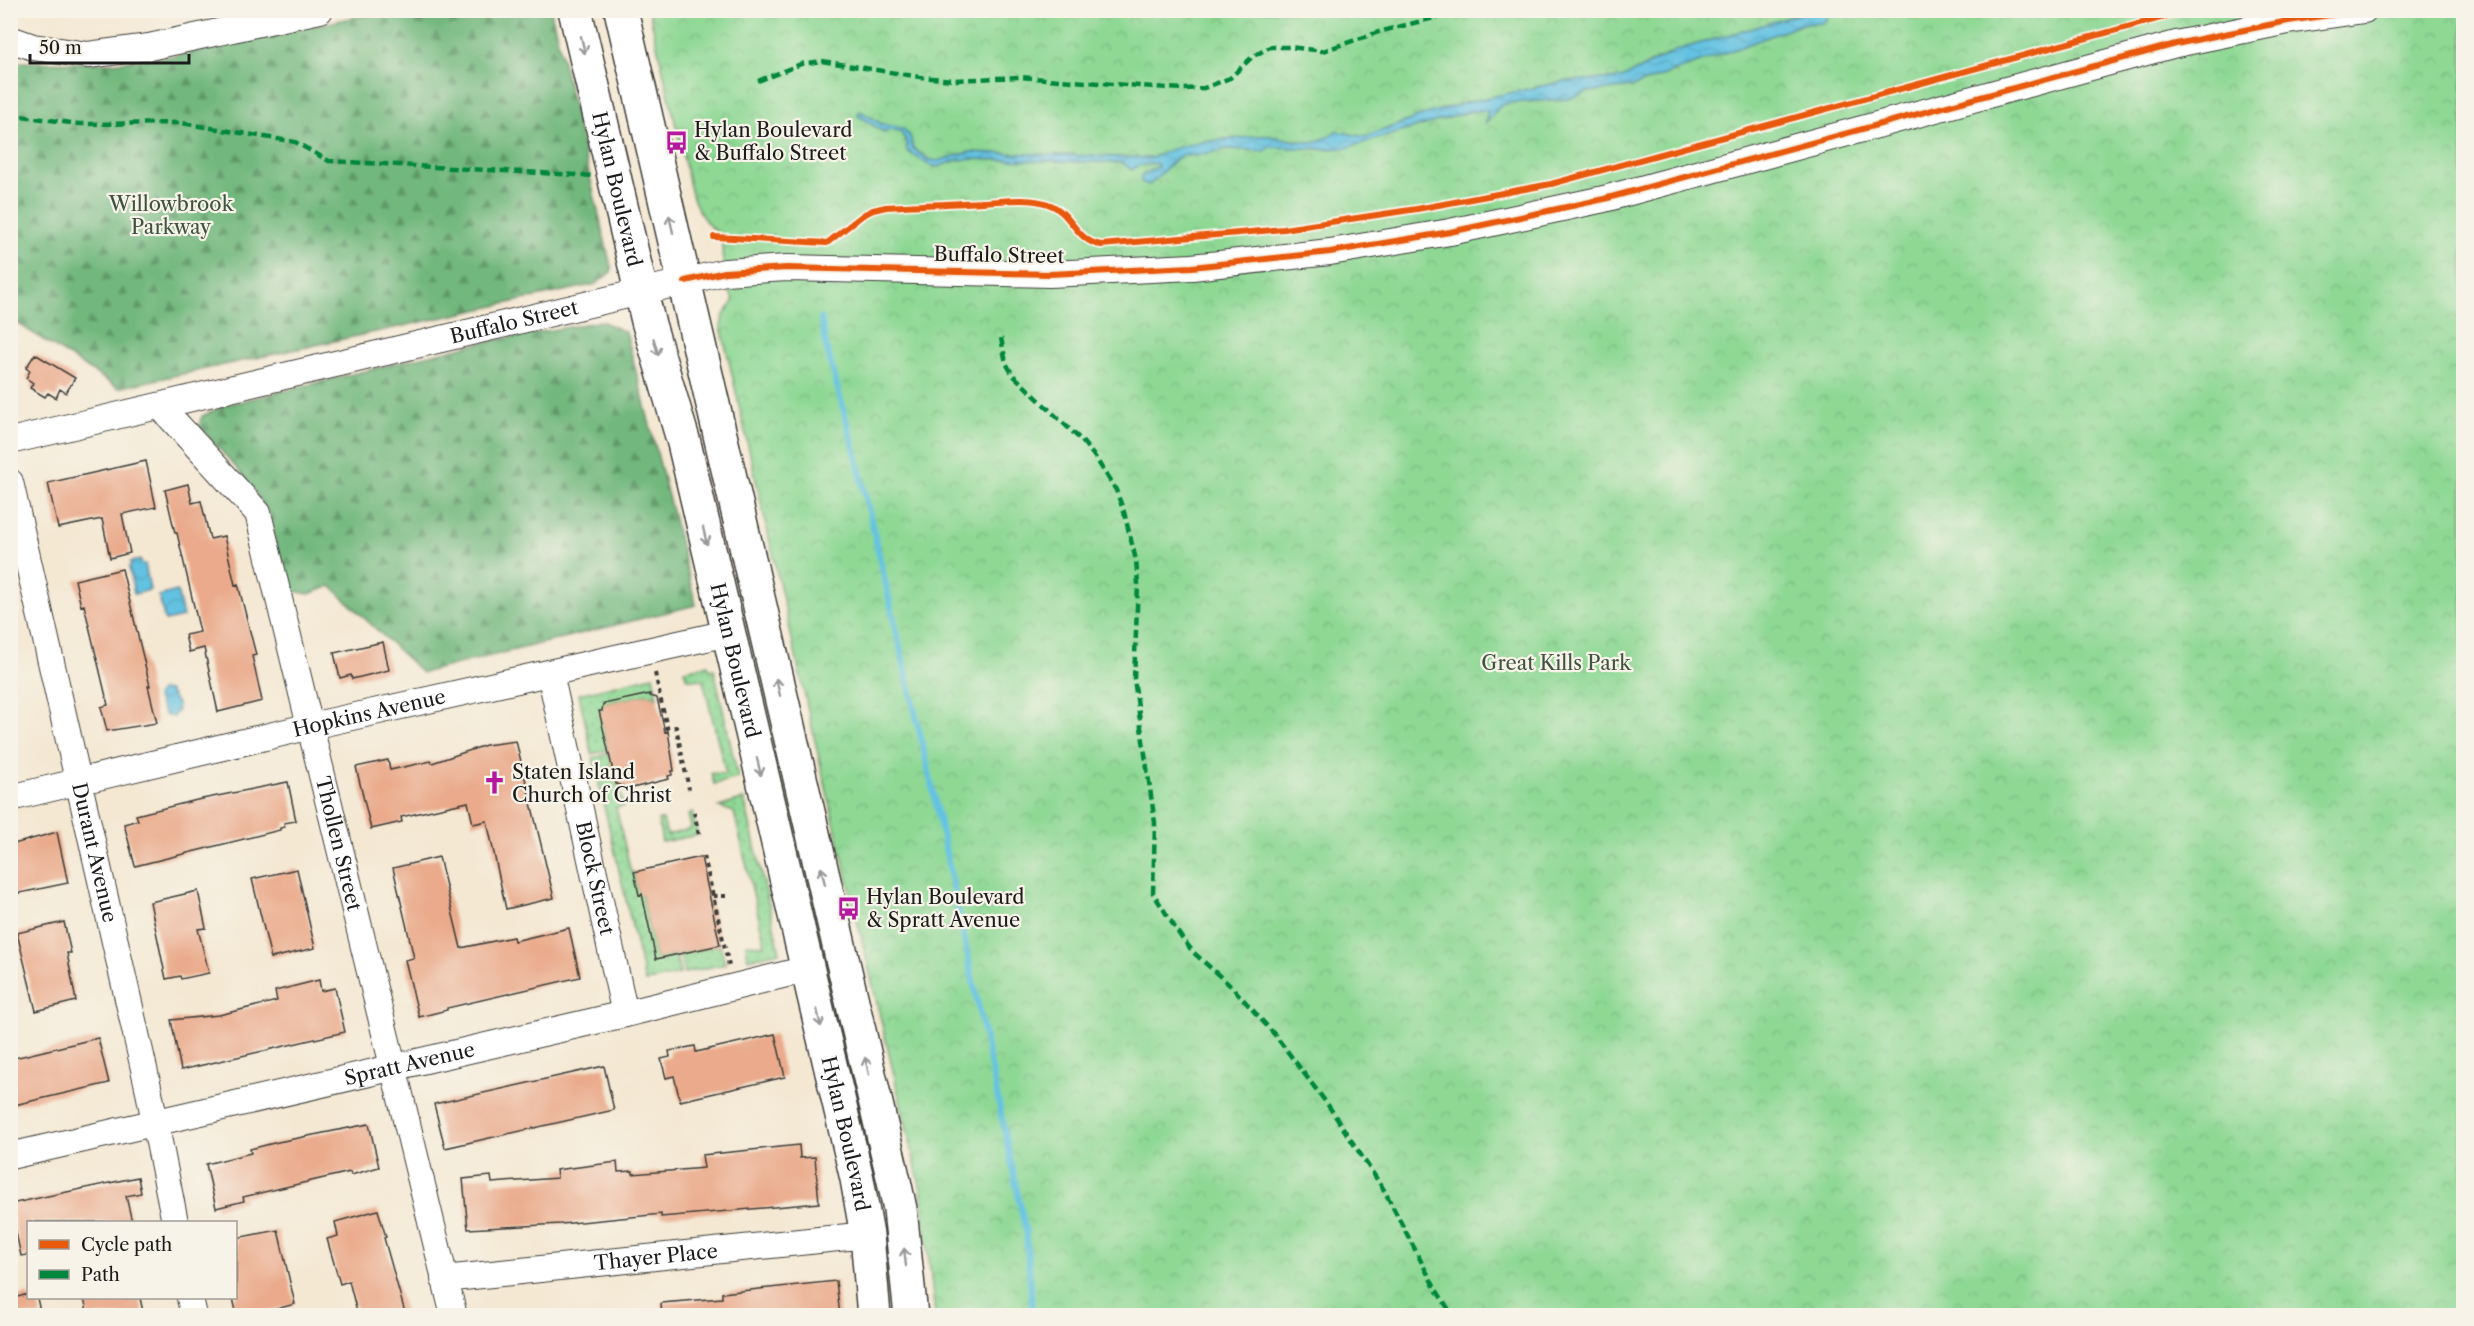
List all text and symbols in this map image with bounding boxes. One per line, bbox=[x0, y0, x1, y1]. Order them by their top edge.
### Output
scale bar bbox=[30, 27, 189, 65]
one-way arrow bbox=[578, 34, 589, 54]
text: 50 m bbox=[39, 37, 82, 59]
street label: Hylan Boulevard bbox=[587, 109, 647, 269]
place label: Hylan Boulevard & Buffalo Street bbox=[694, 118, 853, 165]
bus stop icon: Hylan Boulevard & Buffalo Street bbox=[663, 129, 689, 155]
park label: Willowbrook Parkway bbox=[108, 192, 235, 239]
one-way arrow bbox=[665, 215, 677, 234]
street label: Buffalo Street bbox=[933, 242, 1065, 268]
street label: Buffalo Street bbox=[448, 295, 581, 349]
one-way arrow bbox=[651, 337, 662, 356]
one-way arrow bbox=[700, 526, 712, 545]
street label: Hylan Boulevard bbox=[705, 580, 765, 740]
park label: Great Kills Park bbox=[1481, 651, 1632, 675]
one-way arrow bbox=[772, 677, 784, 696]
street label: Hopkins Avenue bbox=[290, 684, 448, 742]
one-way arrow bbox=[754, 757, 766, 776]
place label: Staten Island Church of Christ bbox=[512, 760, 672, 807]
church icon: Staten Island Church of Christ bbox=[481, 770, 507, 796]
street label: Thollen Street bbox=[311, 774, 367, 913]
street label: Durant Avenue bbox=[67, 780, 122, 925]
street label: Block Street bbox=[571, 819, 619, 937]
one-way arrow bbox=[817, 867, 828, 887]
place label: Hylan Boulevard & Spratt Avenue bbox=[866, 885, 1025, 932]
bus stop icon: Hylan Boulevard & Spratt Avenue bbox=[835, 895, 861, 921]
one-way arrow bbox=[813, 1008, 825, 1027]
street label: Spratt Avenue bbox=[342, 1037, 477, 1090]
street label: Hylan Boulevard bbox=[816, 1054, 875, 1213]
one-way arrow bbox=[861, 1057, 873, 1076]
legend bbox=[27, 1221, 237, 1299]
text: Cycle path bbox=[81, 1234, 172, 1256]
street label: Thayer Place bbox=[593, 1239, 719, 1275]
one-way arrow bbox=[899, 1248, 910, 1268]
text: Path bbox=[81, 1264, 120, 1286]

